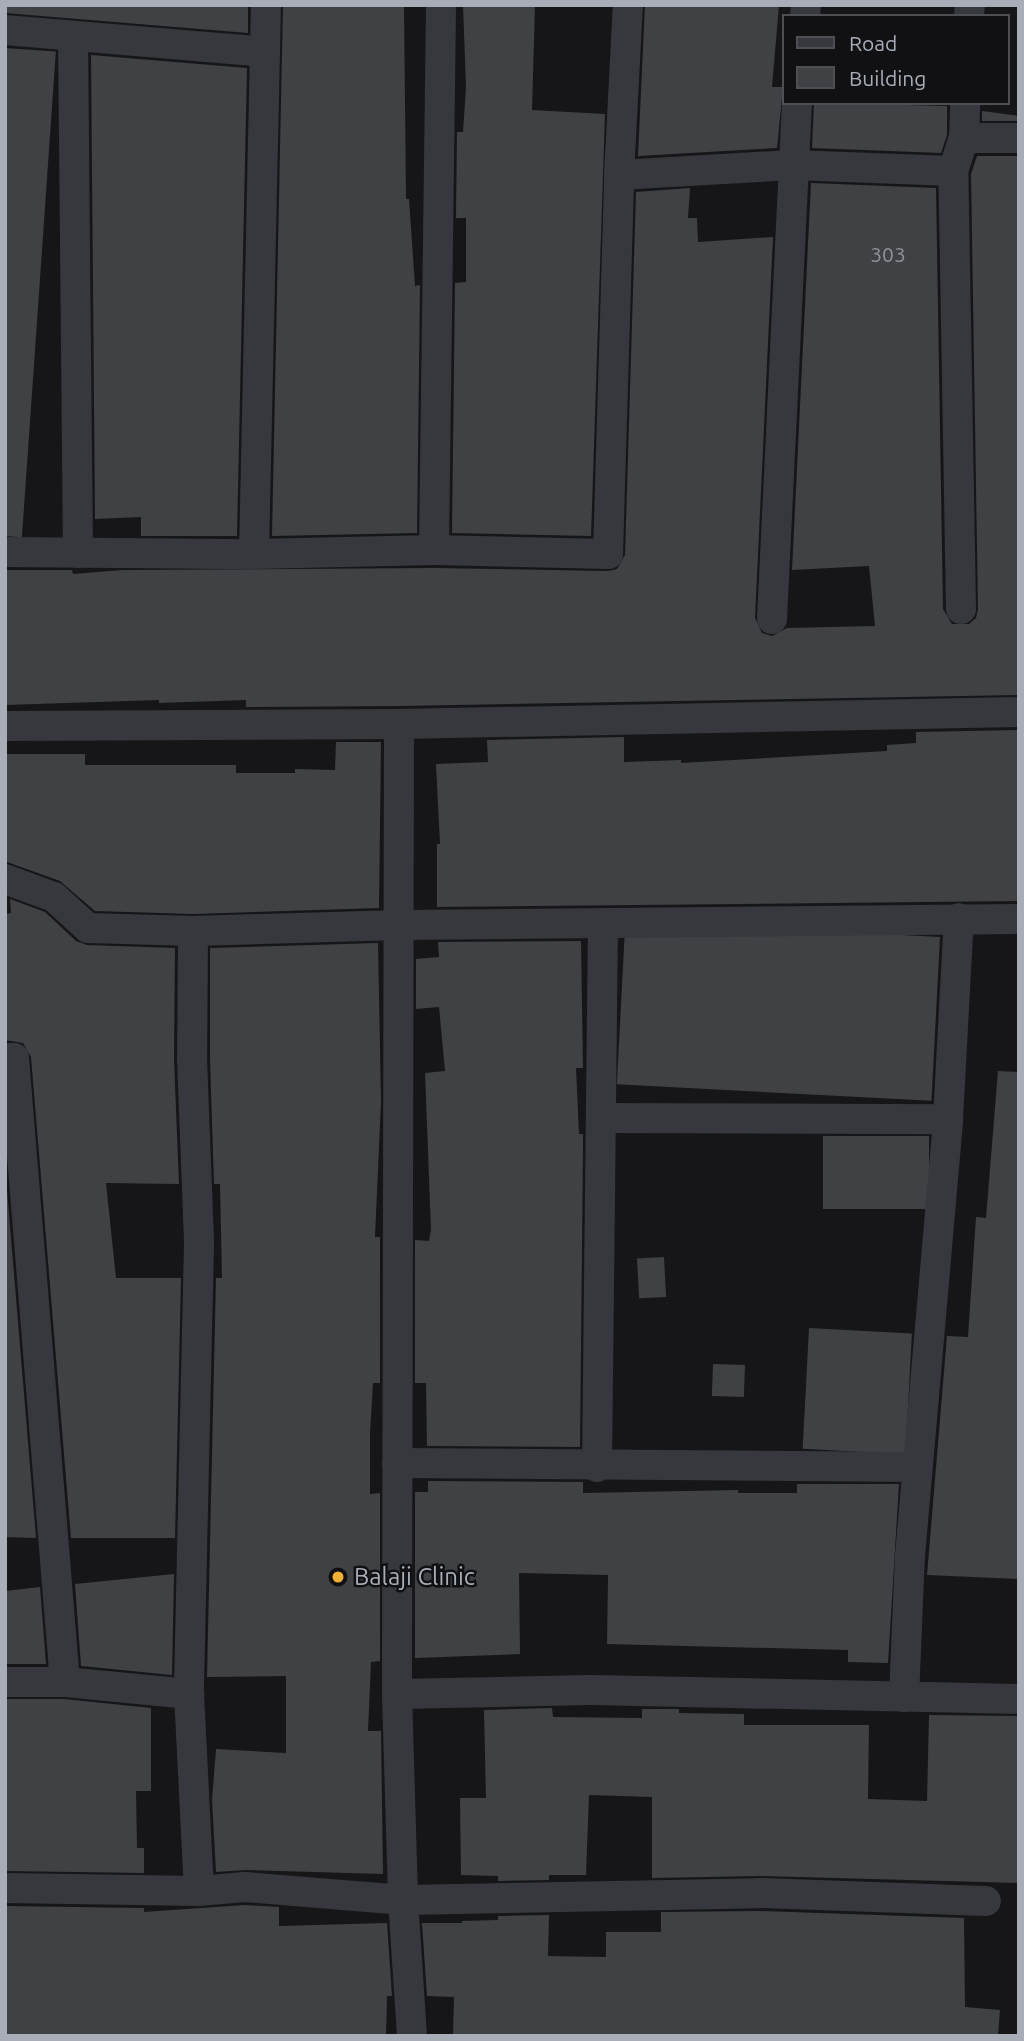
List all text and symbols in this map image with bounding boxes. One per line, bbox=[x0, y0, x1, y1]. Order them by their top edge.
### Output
legend bbox=[782, 14, 1010, 105]
text: Road bbox=[849, 31, 897, 55]
text: Building bbox=[849, 66, 926, 90]
house number: 303 bbox=[870, 241, 906, 267]
place label: Balaji Clinic bbox=[354, 1563, 475, 1591]
marker: Balaji Clinic bbox=[328, 1567, 348, 1587]

